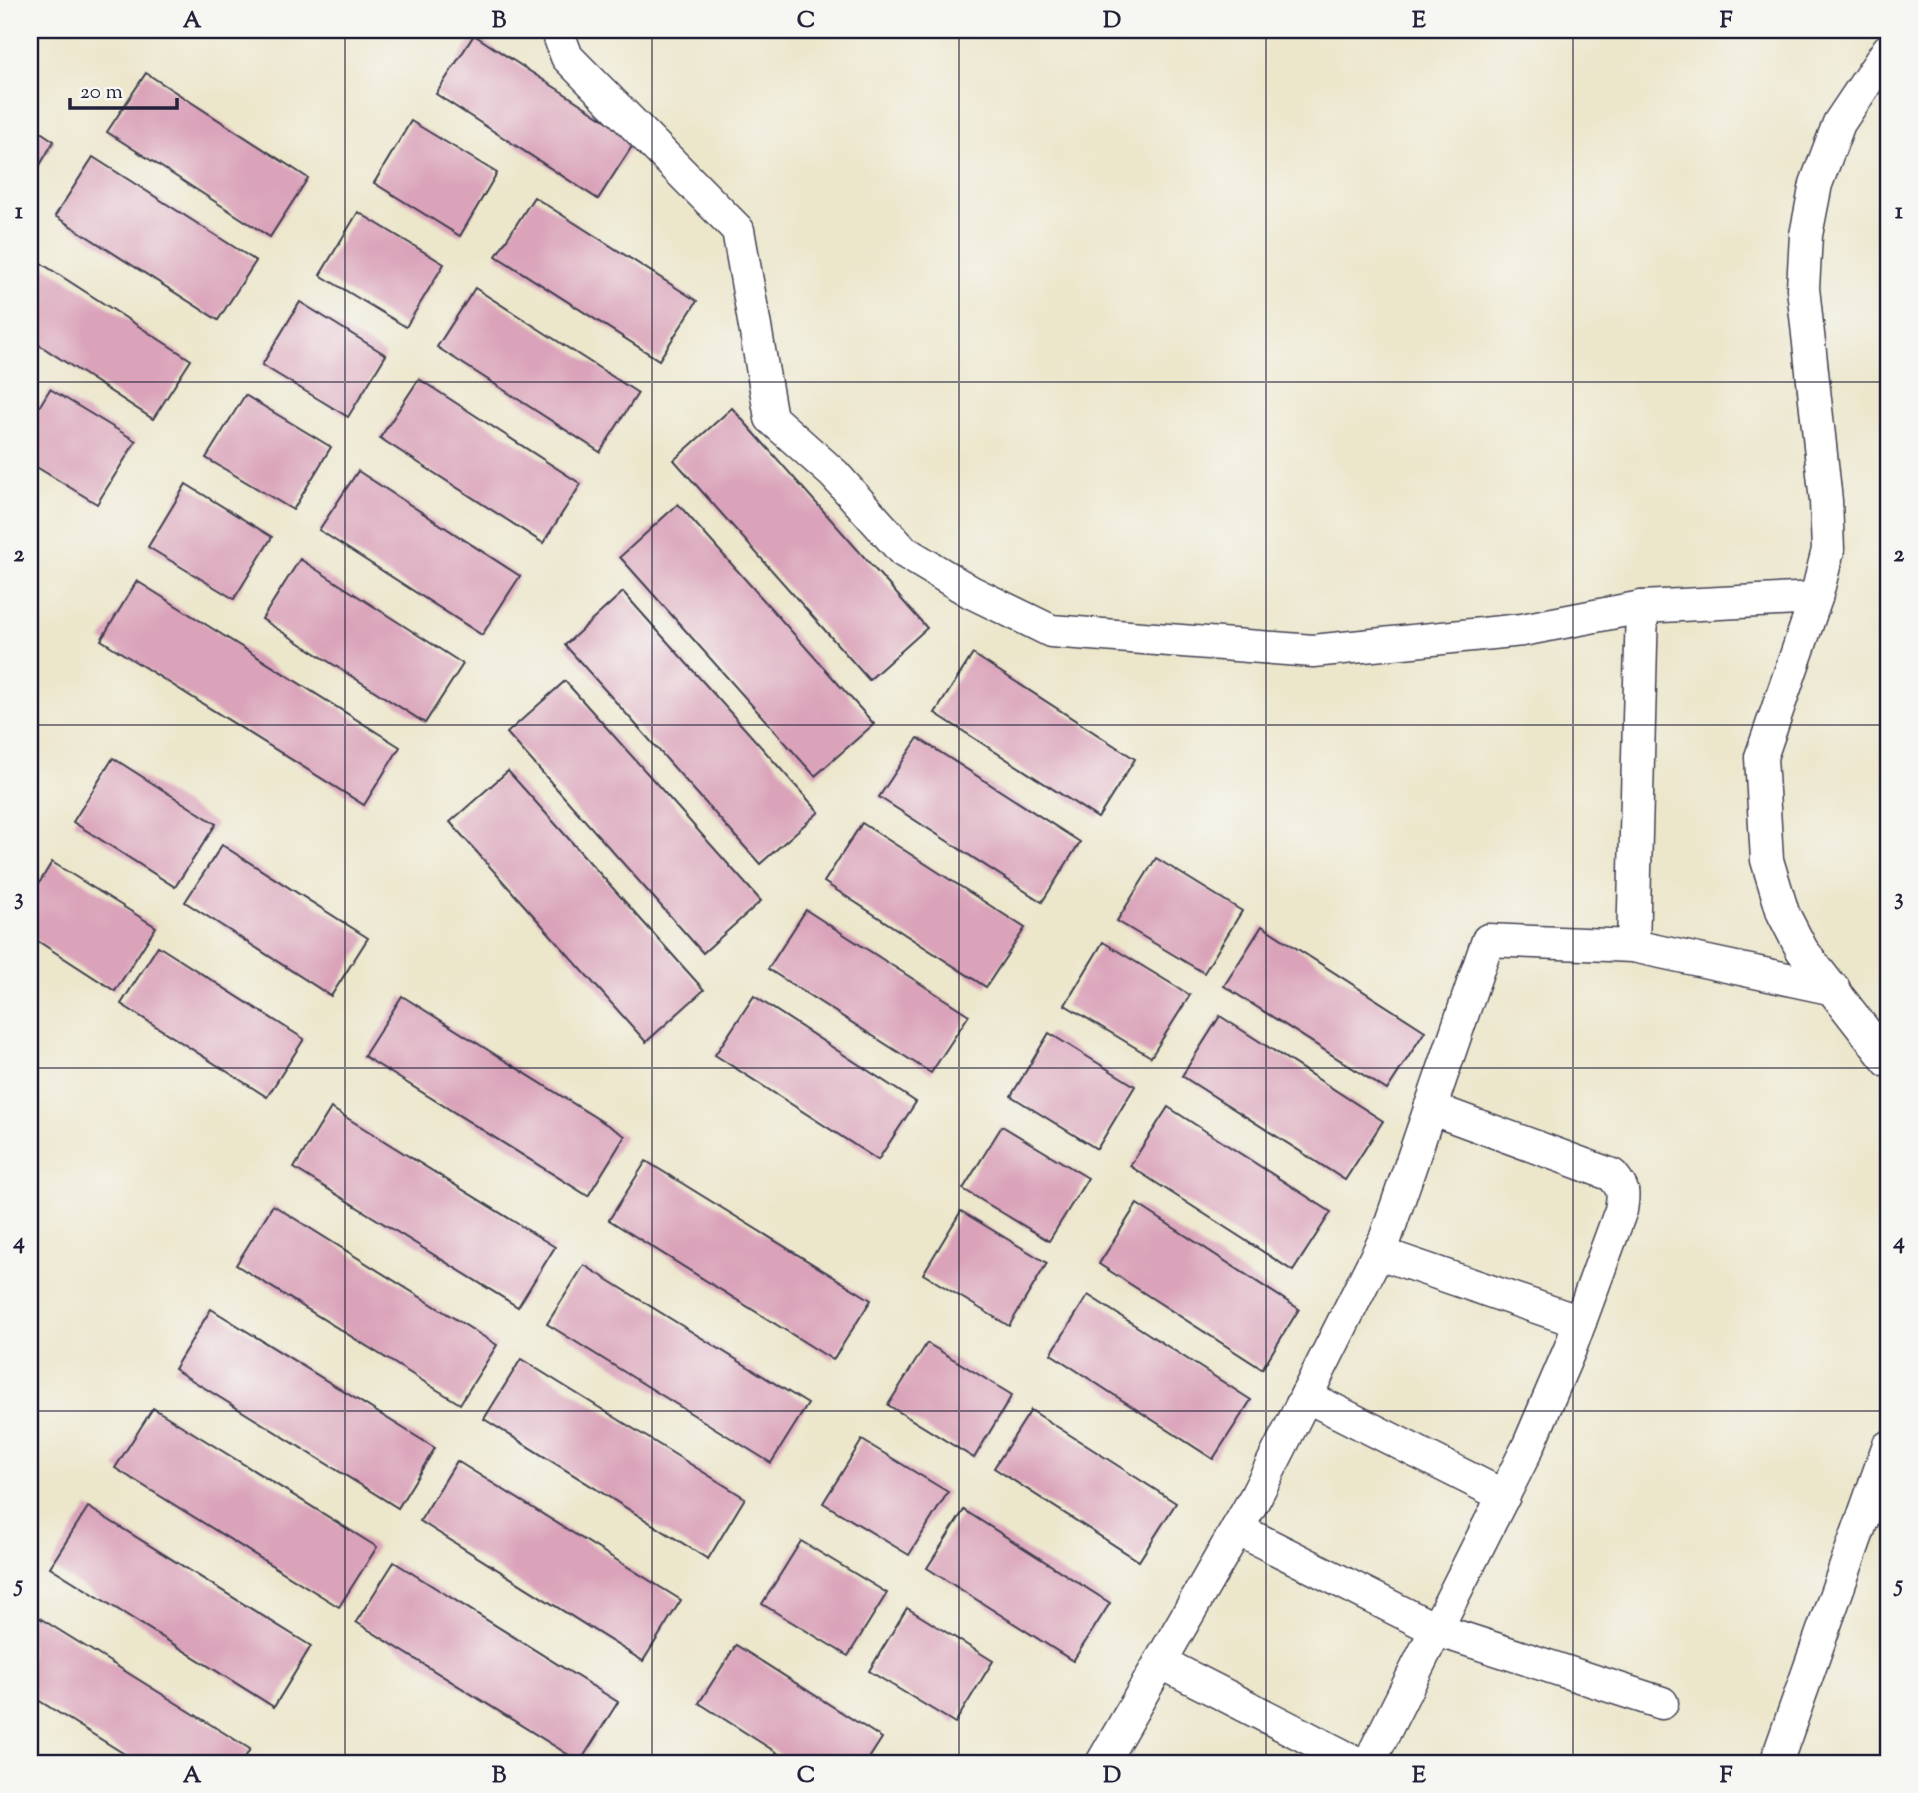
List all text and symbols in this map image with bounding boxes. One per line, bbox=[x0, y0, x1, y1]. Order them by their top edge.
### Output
text: A bbox=[183, 5, 202, 38]
text: B bbox=[492, 5, 507, 38]
text: C bbox=[797, 5, 815, 38]
text: D bbox=[1103, 5, 1121, 38]
text: E bbox=[1412, 5, 1426, 38]
text: F bbox=[1720, 5, 1733, 38]
scale bar bbox=[70, 66, 177, 110]
text: 20 m bbox=[80, 78, 123, 108]
text: 1 bbox=[15, 196, 23, 229]
text: 1 bbox=[1895, 196, 1903, 229]
text: 2 bbox=[14, 539, 25, 572]
text: 2 bbox=[1894, 539, 1905, 572]
text: 3 bbox=[14, 882, 24, 915]
text: 3 bbox=[1894, 882, 1904, 915]
text: 4 bbox=[12, 1226, 25, 1259]
text: 4 bbox=[1892, 1226, 1905, 1259]
text: 5 bbox=[13, 1569, 23, 1602]
text: 5 bbox=[1893, 1569, 1903, 1602]
text: A bbox=[183, 1760, 202, 1793]
text: B bbox=[492, 1760, 507, 1793]
text: C bbox=[797, 1760, 815, 1793]
text: D bbox=[1103, 1760, 1121, 1793]
text: E bbox=[1412, 1760, 1426, 1793]
text: F bbox=[1720, 1760, 1733, 1793]

